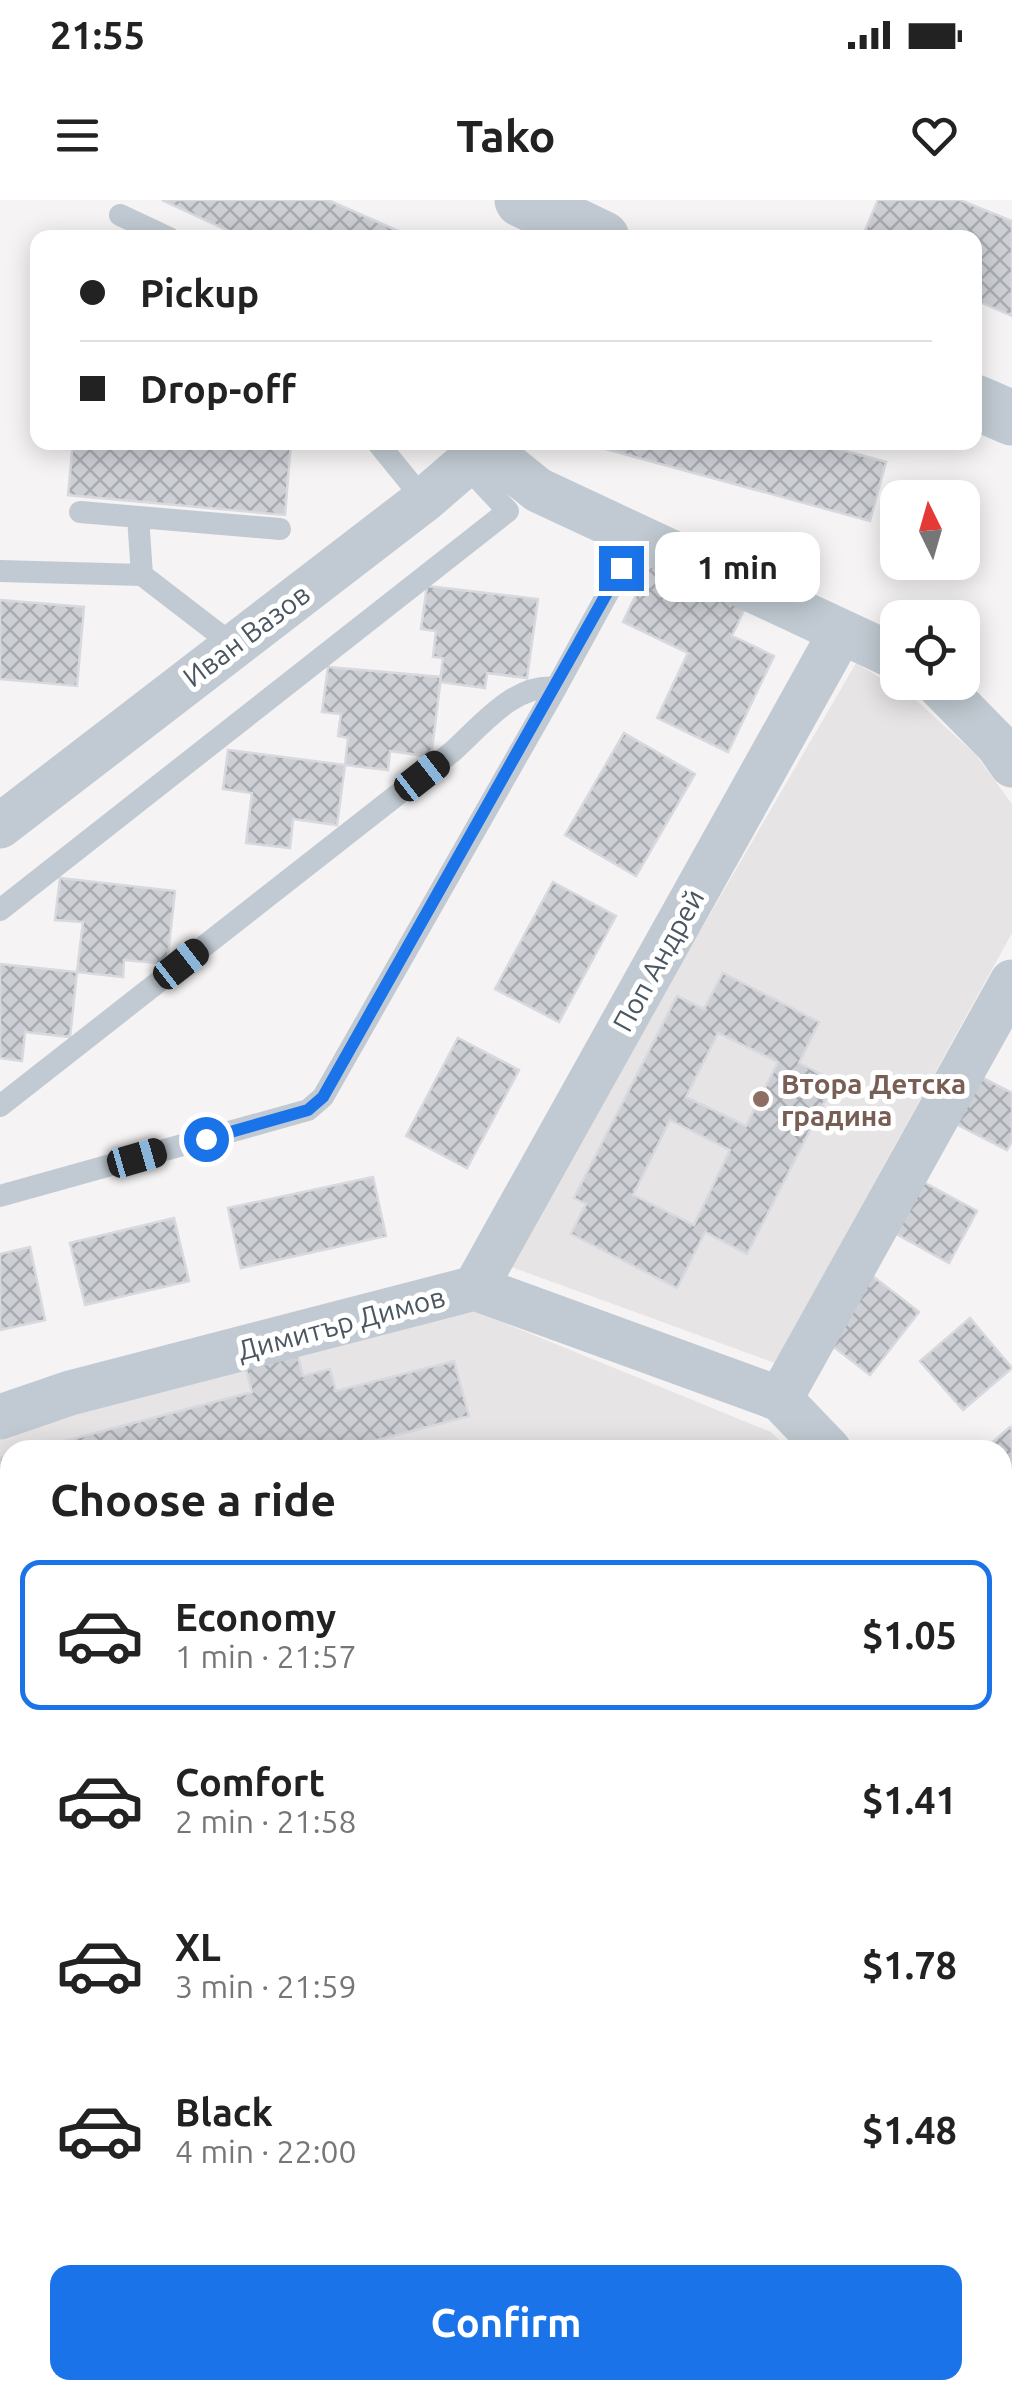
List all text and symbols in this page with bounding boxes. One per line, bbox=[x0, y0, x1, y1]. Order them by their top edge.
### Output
text: 21:55 bbox=[50, 14, 145, 56]
icon: menu bbox=[50, 108, 105, 163]
icon: heart bbox=[907, 108, 962, 163]
text: Tako bbox=[456, 110, 556, 161]
text: Pickup bbox=[140, 272, 259, 314]
text: Drop-off bbox=[140, 368, 296, 410]
north arrow bbox=[880, 480, 980, 580]
map controls bbox=[880, 480, 980, 700]
callout: 1 min bbox=[656, 533, 821, 603]
route end bbox=[599, 546, 644, 591]
text: 1 min bbox=[697, 549, 778, 585]
street label: Иван Вазов bbox=[177, 577, 315, 693]
button: locate bbox=[880, 600, 980, 700]
car bbox=[389, 746, 455, 806]
street label: Поп Андрей bbox=[606, 884, 710, 1036]
car bbox=[148, 934, 214, 994]
place label: Втора Детска градина bbox=[781, 1068, 966, 1131]
marker: Втора Детска градина bbox=[750, 1088, 772, 1110]
route start bbox=[184, 1117, 229, 1162]
car bbox=[104, 1135, 170, 1181]
street label: Димитър Димов bbox=[234, 1280, 448, 1366]
text: Choose a ride bbox=[50, 1474, 336, 1525]
icon: car bbox=[55, 1590, 145, 1680]
text: Economy bbox=[175, 1596, 336, 1638]
text: $1.05 bbox=[862, 1614, 957, 1656]
text: 1 min · 21:57 bbox=[175, 1638, 357, 1674]
icon: car bbox=[55, 1755, 145, 1845]
text: Comfort bbox=[175, 1761, 325, 1803]
text: $1.41 bbox=[862, 1779, 957, 1821]
text: 2 min · 21:58 bbox=[175, 1803, 357, 1839]
icon: car bbox=[55, 1920, 145, 2010]
text: XL bbox=[175, 1926, 221, 1968]
text: $1.78 bbox=[862, 1944, 957, 1986]
text: 3 min · 21:59 bbox=[175, 1968, 357, 2004]
icon: car bbox=[55, 2085, 145, 2175]
text: Black bbox=[175, 2091, 273, 2133]
text: $1.48 bbox=[862, 2109, 957, 2151]
text: 4 min · 22:00 bbox=[175, 2133, 357, 2169]
button: Confirm bbox=[50, 2265, 962, 2380]

